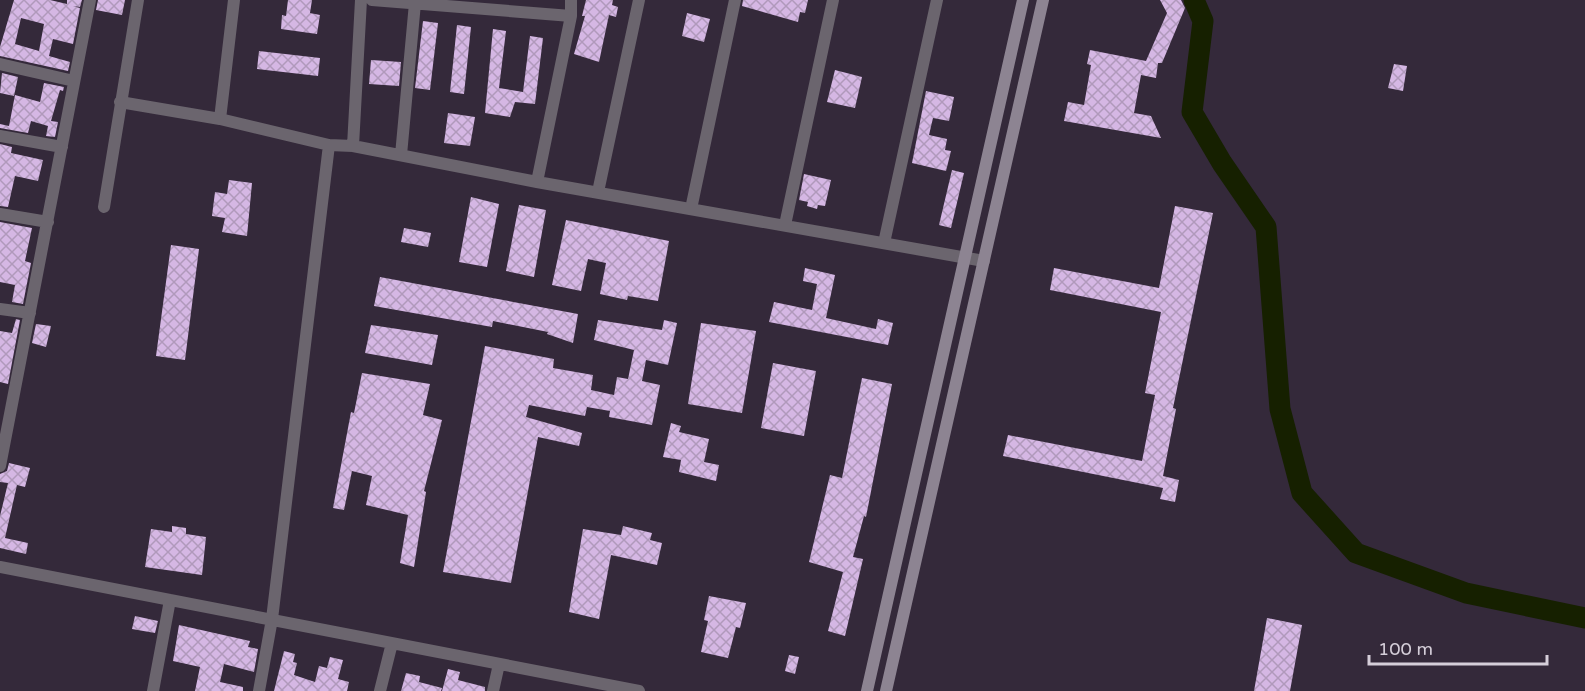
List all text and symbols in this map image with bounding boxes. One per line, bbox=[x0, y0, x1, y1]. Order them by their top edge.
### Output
scale bar bbox=[1369, 628, 1548, 666]
text: 100 m bbox=[1378, 638, 1433, 660]

